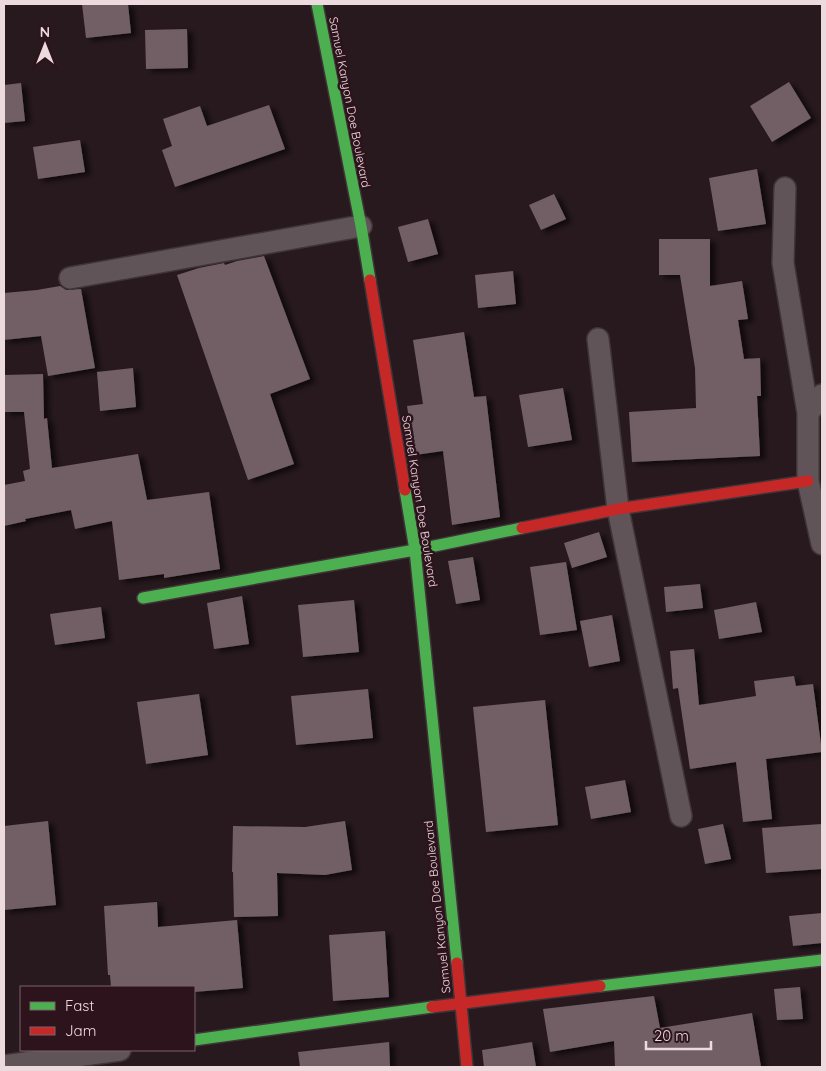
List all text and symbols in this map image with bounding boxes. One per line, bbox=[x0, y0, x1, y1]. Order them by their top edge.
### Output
street label: Samuel Kanyon Doe Boulevard bbox=[326, 15, 374, 189]
north arrow bbox=[20, 20, 70, 70]
text: N bbox=[40, 23, 50, 41]
street label: Samuel Kanyon Doe Boulevard bbox=[399, 414, 441, 588]
street label: Samuel Kanyon Doe Boulevard bbox=[420, 820, 454, 994]
legend bbox=[20, 986, 195, 1051]
text: Fast bbox=[65, 996, 94, 1015]
scale bar bbox=[646, 1018, 711, 1050]
text: Jam bbox=[65, 1021, 96, 1040]
text: 20 m bbox=[654, 1026, 689, 1045]

